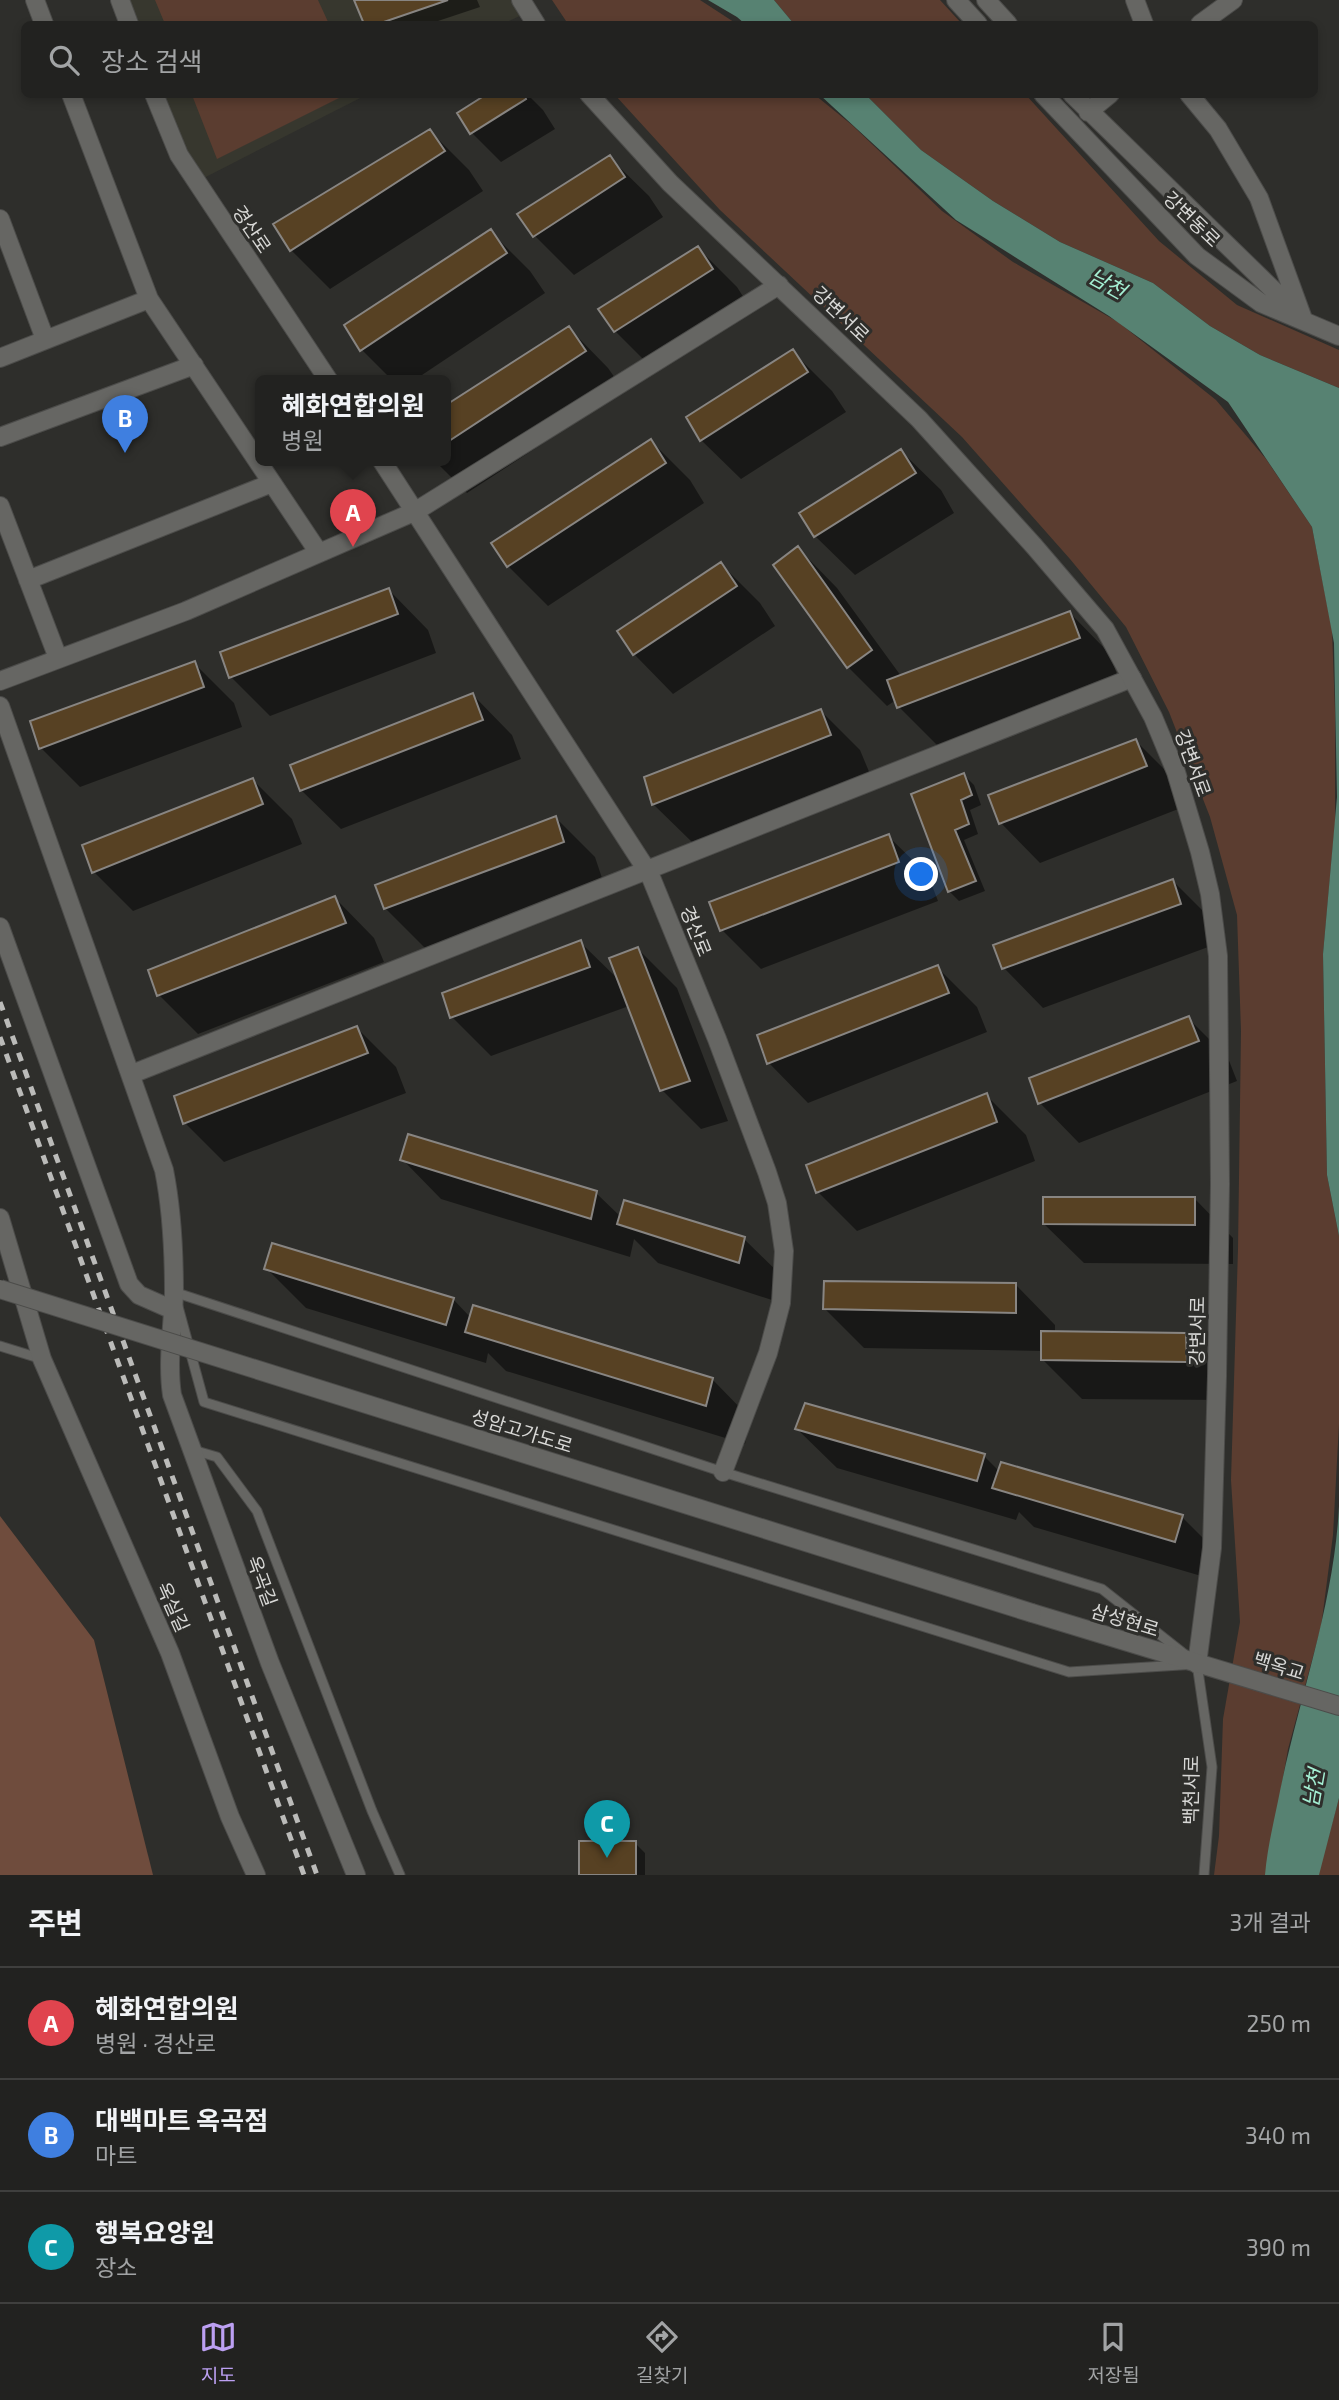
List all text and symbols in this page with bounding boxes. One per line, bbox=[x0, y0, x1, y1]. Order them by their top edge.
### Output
search box bbox=[21, 21, 1318, 98]
icon: search bbox=[45, 41, 83, 79]
text: 장소 검색 bbox=[101, 45, 202, 76]
street label: 강변동로 bbox=[1159, 186, 1225, 251]
street label: 경산로 bbox=[228, 201, 277, 257]
water label: 남천 bbox=[1085, 262, 1133, 304]
street label: 강변서로 bbox=[808, 281, 874, 346]
popup bbox=[255, 375, 451, 466]
text: 혜화연합의원 bbox=[281, 389, 425, 420]
pin: B bbox=[102, 395, 148, 453]
text: 병원 bbox=[281, 426, 324, 454]
pin: A bbox=[330, 489, 376, 547]
street label: 강변서로 bbox=[1171, 726, 1216, 800]
your location bbox=[904, 857, 938, 891]
street label: 경산로 bbox=[676, 902, 717, 959]
street label: 강변서로 bbox=[1184, 1296, 1209, 1366]
street label: 성암고가도로 bbox=[469, 1404, 576, 1457]
street label: 옥곡길 bbox=[243, 1552, 282, 1609]
street label: 옥실길 bbox=[152, 1578, 195, 1635]
street label: 삼성현로 bbox=[1088, 1598, 1162, 1641]
street label: 백옥교 bbox=[1251, 1647, 1308, 1684]
street label: 백천서로 bbox=[1178, 1755, 1203, 1825]
water label: 남천 bbox=[1297, 1764, 1329, 1809]
pin: C bbox=[584, 1800, 630, 1858]
text: 주변 bbox=[28, 1904, 83, 1940]
text: 3개 결과 bbox=[1230, 1908, 1311, 1936]
text: 혜화연합의원 bbox=[95, 1992, 239, 2023]
text: A bbox=[43, 2009, 59, 2037]
text: 250 m bbox=[1247, 2009, 1311, 2037]
text: 병원 · 경산로 bbox=[95, 2029, 217, 2057]
text: 대백마트 옥곡점 bbox=[95, 2104, 268, 2135]
text: B bbox=[44, 2121, 58, 2149]
text: 340 m bbox=[1245, 2121, 1311, 2149]
text: 마트 bbox=[95, 2141, 137, 2169]
text: 행복요양원 bbox=[95, 2216, 215, 2247]
text: C bbox=[44, 2233, 58, 2261]
text: 390 m bbox=[1246, 2233, 1311, 2261]
text: 장소 bbox=[95, 2253, 137, 2281]
tab: 지도 bbox=[199, 2318, 237, 2387]
tab: 길찾기 bbox=[636, 2318, 688, 2387]
tab: 저장됨 bbox=[1087, 2318, 1140, 2387]

